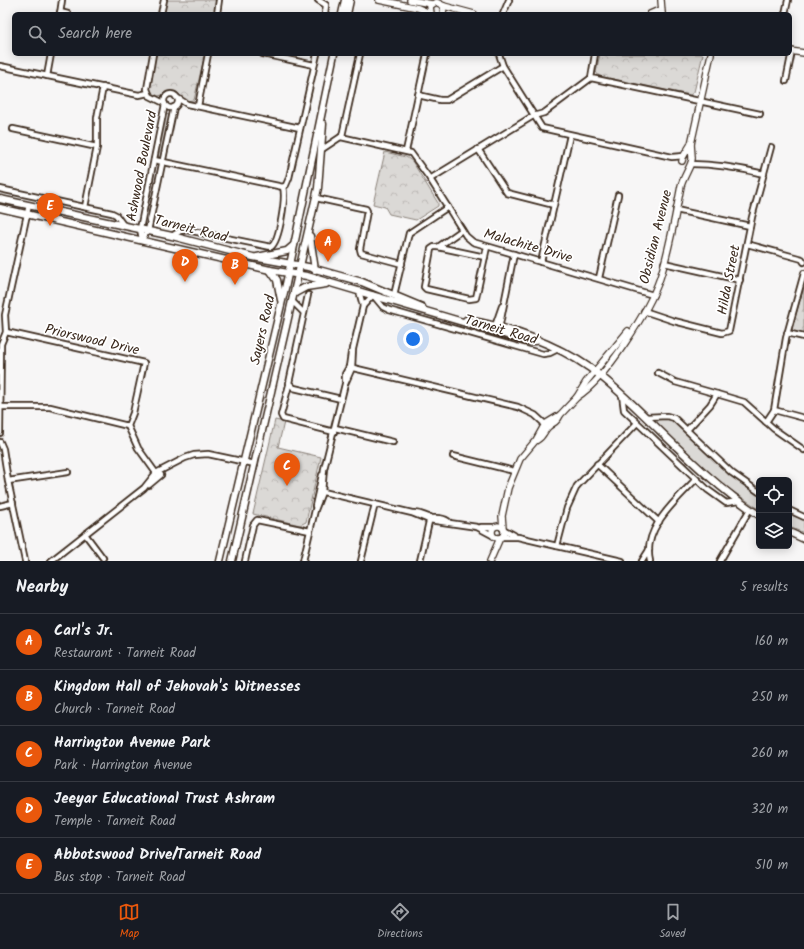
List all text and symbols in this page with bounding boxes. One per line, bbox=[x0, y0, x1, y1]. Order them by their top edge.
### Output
search box bbox=[12, 12, 792, 56]
text: Search here bbox=[58, 22, 132, 46]
icon: search bbox=[26, 23, 48, 45]
street label: Ashwood Boulevard bbox=[120, 108, 164, 223]
street label: Obsidian Avenue bbox=[634, 187, 679, 286]
pin: E bbox=[37, 193, 63, 226]
street label: Tarneit Road bbox=[152, 209, 231, 249]
street label: Malachite Drive bbox=[481, 223, 576, 269]
pin: A bbox=[315, 229, 341, 262]
street label: Hilda Street bbox=[711, 243, 747, 317]
pin: D bbox=[172, 249, 198, 282]
pin: B bbox=[222, 252, 248, 285]
street label: Sayers Road bbox=[244, 292, 282, 367]
street label: Tarneit Road bbox=[462, 309, 541, 351]
street label: Priorswood Drive bbox=[43, 318, 142, 362]
your location bbox=[403, 329, 423, 349]
pin: C bbox=[274, 453, 300, 486]
map controls bbox=[756, 477, 792, 549]
button: locate bbox=[756, 477, 792, 513]
button: layers bbox=[756, 513, 792, 549]
text: Nearby bbox=[16, 574, 68, 601]
text: 5 results bbox=[740, 577, 788, 598]
text: Carl's Jr. bbox=[54, 619, 113, 643]
text: A bbox=[25, 631, 33, 652]
text: 160 m bbox=[755, 631, 788, 652]
text: Restaurant · Tarneit Road bbox=[54, 643, 196, 664]
text: Kingdom Hall of Jehovah's Witnesses bbox=[54, 675, 301, 699]
text: B bbox=[25, 687, 33, 708]
text: 250 m bbox=[751, 687, 788, 708]
text: Church · Tarneit Road bbox=[54, 699, 175, 720]
text: Harrington Avenue Park bbox=[54, 731, 210, 755]
text: C bbox=[25, 743, 33, 764]
text: 260 m bbox=[751, 743, 788, 764]
text: Park · Harrington Avenue bbox=[54, 755, 192, 776]
text: Jeeyar Educational Trust Ashram bbox=[54, 787, 275, 811]
text: D bbox=[25, 799, 33, 820]
text: 320 m bbox=[751, 799, 788, 820]
text: Temple · Tarneit Road bbox=[54, 811, 175, 832]
text: Abbotswood Drive/Tarneit Road bbox=[54, 843, 261, 867]
text: E bbox=[25, 855, 33, 876]
text: 510 m bbox=[755, 855, 788, 876]
text: Bus stop · Tarneit Road bbox=[54, 867, 185, 888]
tab: Map bbox=[118, 901, 140, 943]
tab: Directions bbox=[377, 901, 423, 943]
tab: Saved bbox=[660, 901, 686, 943]

